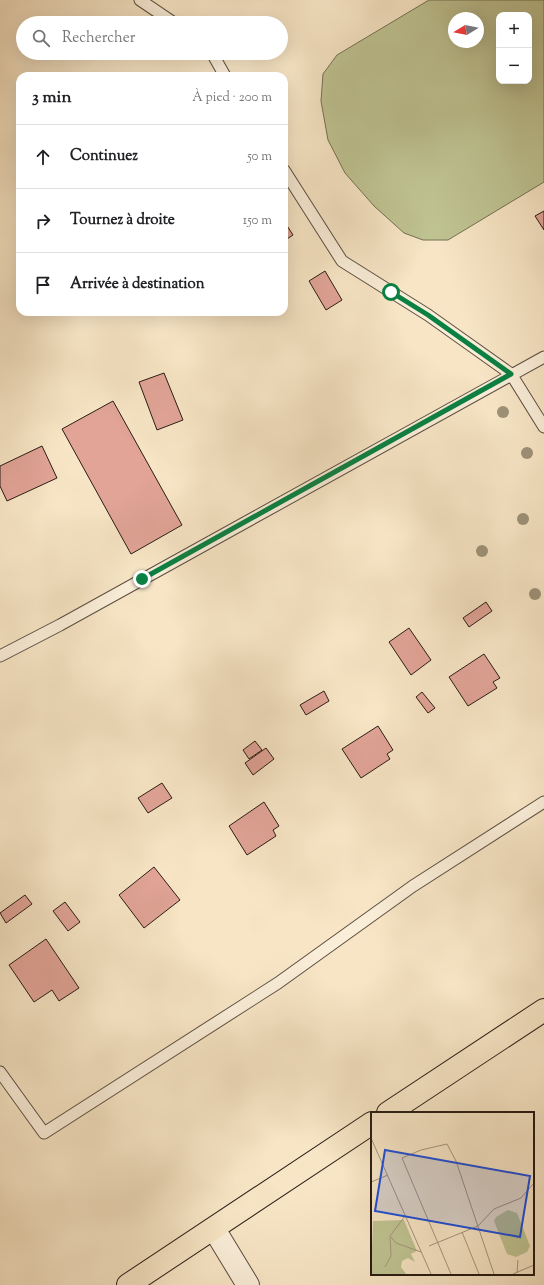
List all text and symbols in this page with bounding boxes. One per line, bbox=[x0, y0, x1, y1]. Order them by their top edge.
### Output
north arrow bbox=[448, 12, 484, 48]
map controls bbox=[496, 12, 532, 84]
button: + bbox=[496, 12, 532, 48]
search box bbox=[16, 16, 288, 60]
icon: search bbox=[30, 27, 52, 49]
text: Rechercher bbox=[62, 28, 135, 49]
button: − bbox=[496, 48, 532, 84]
text: 3 min bbox=[32, 86, 71, 110]
text: À pied · 200 m bbox=[192, 89, 272, 107]
icon: ahead bbox=[32, 146, 54, 168]
text: Continuez bbox=[70, 146, 138, 167]
text: 50 m bbox=[247, 148, 272, 166]
icon: right bbox=[32, 210, 54, 232]
text: Tournez à droite bbox=[70, 210, 175, 231]
text: 150 m bbox=[243, 212, 272, 230]
icon: arrive bbox=[32, 274, 54, 296]
text: Arrivée à destination bbox=[70, 274, 205, 295]
route start bbox=[382, 283, 400, 301]
route end bbox=[133, 570, 151, 588]
inset map bbox=[371, 1112, 534, 1275]

